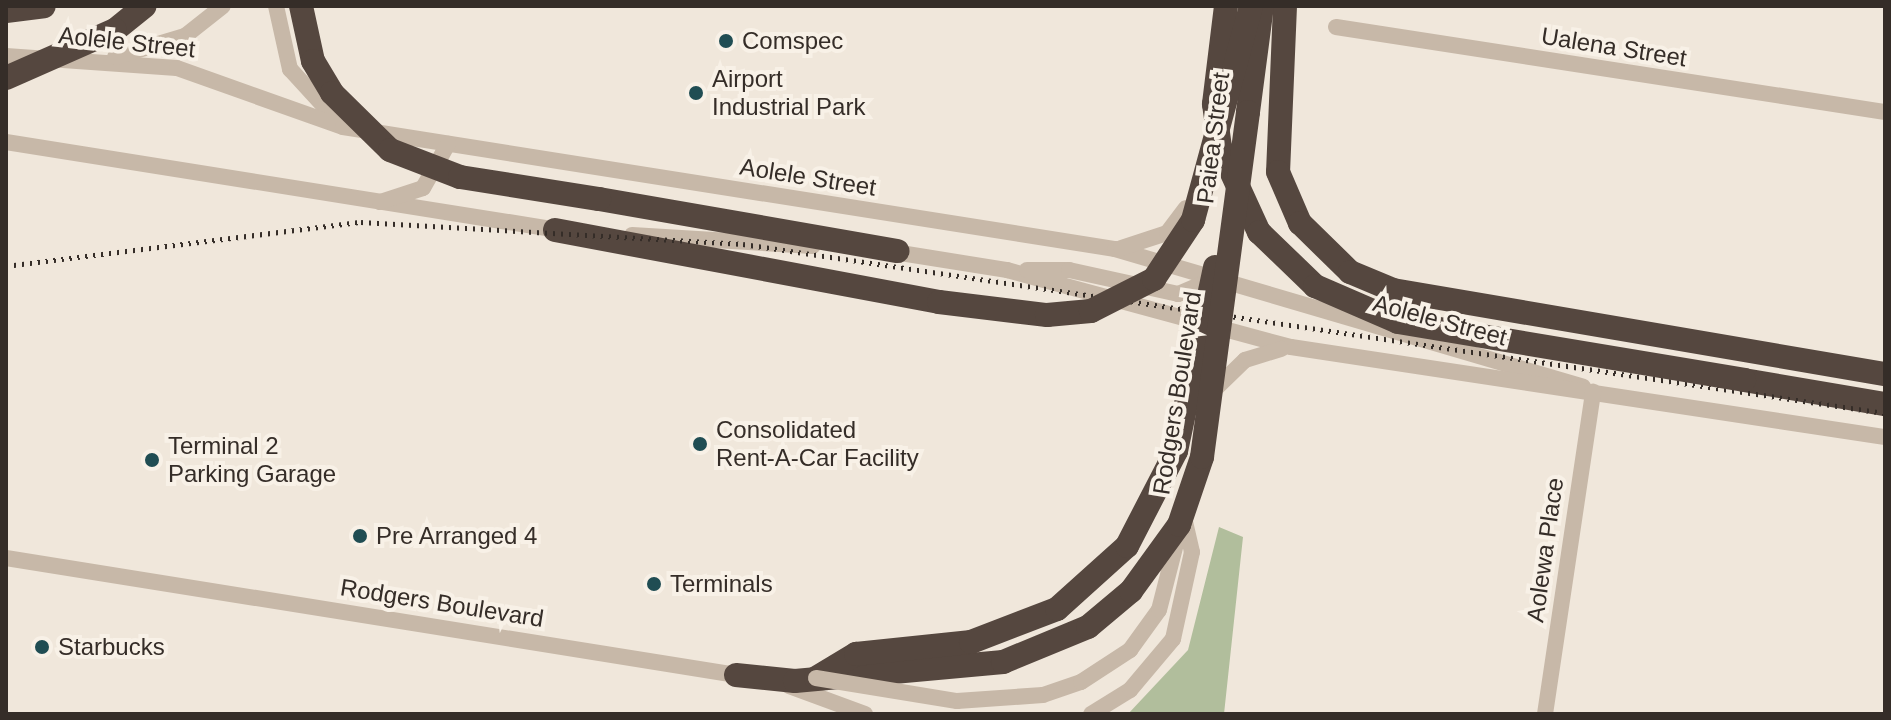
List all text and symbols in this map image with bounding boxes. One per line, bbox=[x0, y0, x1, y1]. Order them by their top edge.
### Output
street label: Aolele Street bbox=[57, 20, 197, 64]
street label: Ualena Street bbox=[1539, 21, 1689, 73]
place label: Comspec bbox=[742, 27, 843, 55]
marker: Comspec bbox=[717, 32, 735, 50]
place label: Airport Industrial Park bbox=[712, 65, 865, 121]
street label: Paiea Street bbox=[1191, 71, 1235, 205]
marker: Airport Industrial Park bbox=[687, 84, 705, 102]
street label: Aolele Street bbox=[738, 152, 878, 202]
street label: Aolele Street bbox=[1370, 288, 1510, 352]
street label: Rodgers Boulevard bbox=[1147, 289, 1207, 497]
place label: Consolidated Rent-A-Car Facility bbox=[716, 416, 919, 472]
place label: Terminal 2 Parking Garage bbox=[168, 432, 336, 488]
marker: Consolidated Rent-A-Car Facility bbox=[691, 435, 709, 453]
marker: Terminal 2 Parking Garage bbox=[143, 451, 161, 469]
street label: Aolewa Place bbox=[1521, 476, 1569, 624]
place label: Pre Arranged 4 bbox=[376, 522, 539, 550]
marker: Pre Arranged 4 bbox=[351, 527, 369, 545]
place label: Terminals bbox=[670, 570, 773, 598]
street label: Rodgers Boulevard bbox=[338, 573, 546, 633]
marker: Terminals bbox=[645, 575, 663, 593]
place label: Starbucks bbox=[58, 633, 165, 661]
marker: Starbucks bbox=[33, 638, 51, 656]

